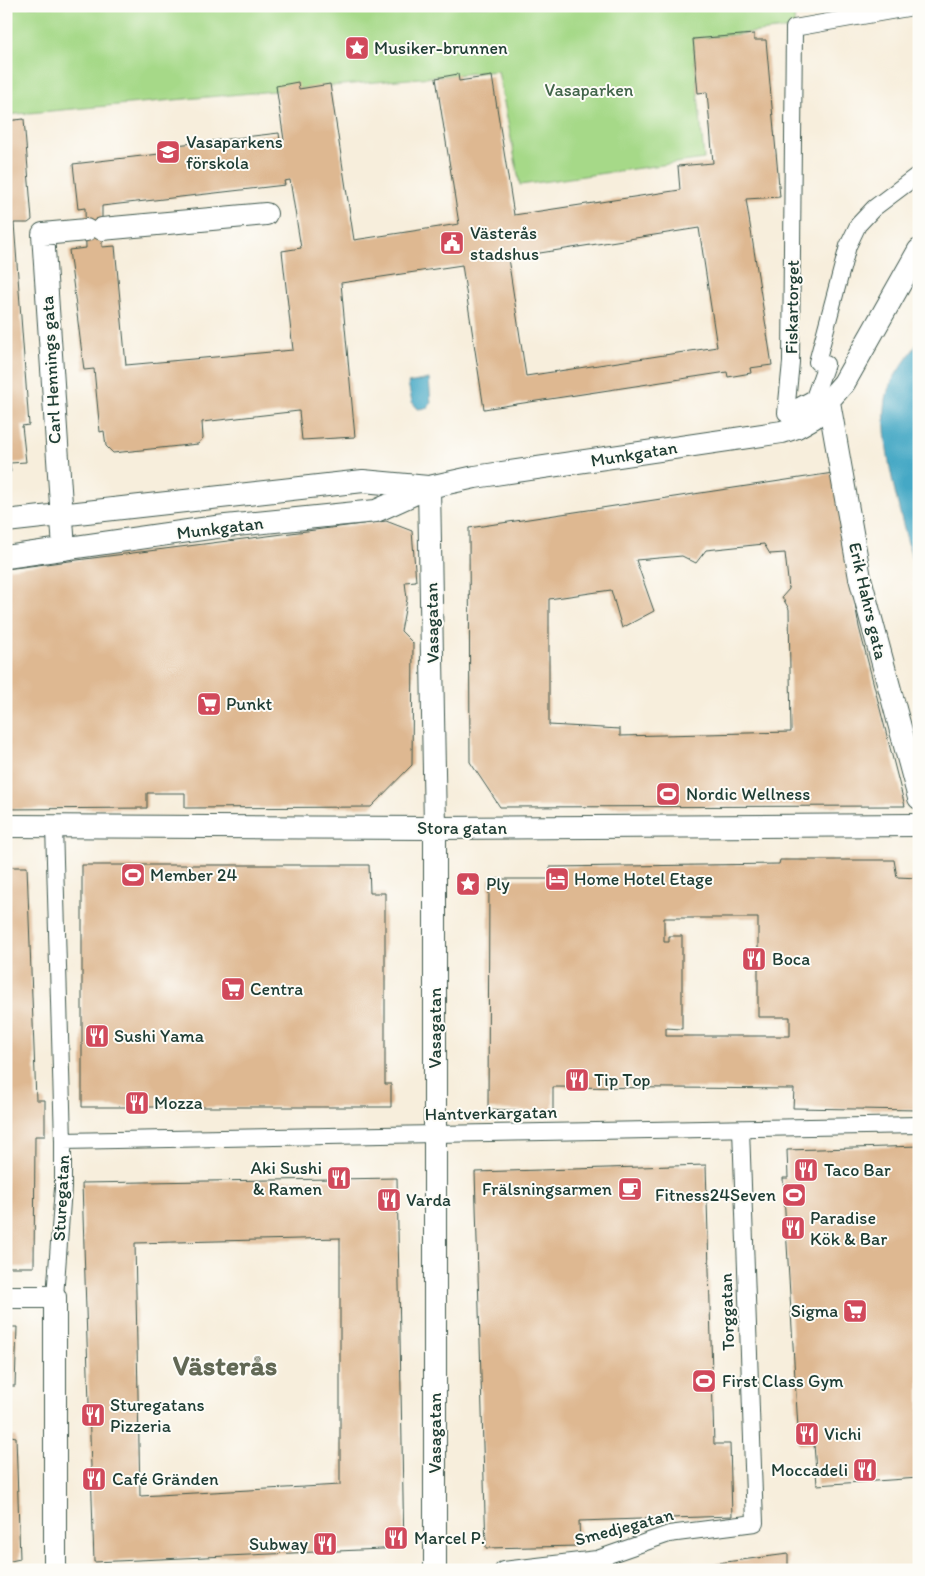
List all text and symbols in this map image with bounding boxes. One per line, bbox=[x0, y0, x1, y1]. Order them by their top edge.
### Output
place icon: Musiker-brunnen bbox=[344, 35, 370, 61]
place label: Musiker-brunnen bbox=[374, 37, 508, 59]
park label: Vasaparken bbox=[545, 79, 634, 101]
place label: Vasaparkens förskola bbox=[186, 131, 283, 174]
school or university icon: Vasaparkens förskola bbox=[155, 139, 181, 165]
place label: Västerås stadshus bbox=[470, 222, 539, 265]
public building icon: Västerås stadshus bbox=[439, 230, 465, 256]
street label: Fiskartorget bbox=[780, 259, 804, 354]
street label: Carl Hennings gata bbox=[36, 295, 66, 445]
street label: Munkgatan bbox=[589, 436, 679, 472]
street label: Munkgatan bbox=[175, 512, 265, 544]
street label: Erik Hahrs gata bbox=[844, 540, 892, 662]
street label: Vasagatan bbox=[420, 582, 444, 664]
supermarket icon: Punkt bbox=[196, 691, 222, 717]
place label: Punkt bbox=[226, 693, 273, 715]
sports icon: Nordic Wellness bbox=[655, 781, 681, 807]
place label: Nordic Wellness bbox=[686, 783, 810, 805]
street label: Stora gatan bbox=[417, 817, 507, 839]
sports icon: Member 24 bbox=[120, 862, 146, 888]
place label: Member 24 bbox=[150, 864, 237, 886]
hotel icon: Home Hotel Etage bbox=[544, 866, 570, 892]
place label: Home Hotel Etage bbox=[574, 868, 713, 890]
place icon: Ply bbox=[455, 871, 481, 897]
place label: Ply bbox=[486, 873, 510, 895]
restaurant icon: Boca bbox=[741, 946, 767, 972]
place label: Boca bbox=[772, 948, 810, 970]
supermarket icon: Centra bbox=[220, 976, 246, 1002]
place label: Centra bbox=[250, 978, 303, 1000]
street label: Vasagatan bbox=[424, 988, 446, 1068]
restaurant icon: Sushi Yama bbox=[84, 1023, 110, 1049]
place label: Sushi Yama bbox=[114, 1025, 205, 1047]
restaurant icon: Tip Top bbox=[564, 1067, 590, 1093]
place label: Tip Top bbox=[594, 1069, 651, 1091]
restaurant icon: Mozza bbox=[124, 1090, 150, 1116]
place label: Mozza bbox=[154, 1092, 203, 1114]
street label: Hantverkargatan bbox=[424, 1101, 558, 1125]
street label: Sturegatan bbox=[48, 1154, 74, 1242]
place label: Aki Sushi & Ramen bbox=[250, 1157, 322, 1200]
restaurant icon: Taco Bar bbox=[793, 1157, 819, 1183]
place label: Taco Bar bbox=[824, 1159, 891, 1181]
restaurant icon: Aki Sushi & Ramen bbox=[326, 1165, 352, 1191]
cafe icon: Frälsningsarmen bbox=[617, 1176, 643, 1202]
place label: Frälsningsarmen bbox=[482, 1178, 612, 1200]
sports icon: Fitness24Seven bbox=[781, 1182, 807, 1208]
place label: Fitness24Seven bbox=[655, 1184, 776, 1206]
restaurant icon: Varda bbox=[376, 1187, 402, 1213]
place label: Varda bbox=[406, 1189, 451, 1211]
place label: Paradise Kök & Bar bbox=[810, 1207, 887, 1250]
restaurant icon: Paradise Kök & Bar bbox=[780, 1215, 806, 1241]
street label: Torggatan bbox=[715, 1272, 739, 1351]
supermarket icon: Sigma bbox=[842, 1298, 868, 1324]
place label: Sigma bbox=[791, 1300, 838, 1322]
district label: Västerås bbox=[173, 1348, 277, 1382]
sports icon: First Class Gym bbox=[691, 1368, 717, 1394]
place label: First Class Gym bbox=[722, 1370, 844, 1392]
street label: Vasagatan bbox=[424, 1393, 446, 1473]
place label: Sturegatans Pizzeria bbox=[110, 1394, 205, 1437]
restaurant icon: Sturegatans Pizzeria bbox=[80, 1402, 106, 1428]
restaurant icon: Vichi bbox=[794, 1421, 820, 1447]
place label: Vichi bbox=[824, 1423, 861, 1445]
restaurant icon: Moccadeli bbox=[852, 1457, 878, 1483]
place label: Moccadeli bbox=[771, 1459, 848, 1481]
restaurant icon: Café Gränden bbox=[81, 1466, 107, 1492]
place label: Café Gränden bbox=[112, 1468, 219, 1490]
street label: Smedjegatan bbox=[572, 1503, 676, 1551]
restaurant icon: Marcel P. bbox=[383, 1525, 409, 1551]
place label: Marcel P. bbox=[414, 1527, 485, 1549]
restaurant icon: Subway bbox=[312, 1531, 338, 1557]
place label: Subway bbox=[249, 1533, 308, 1555]

